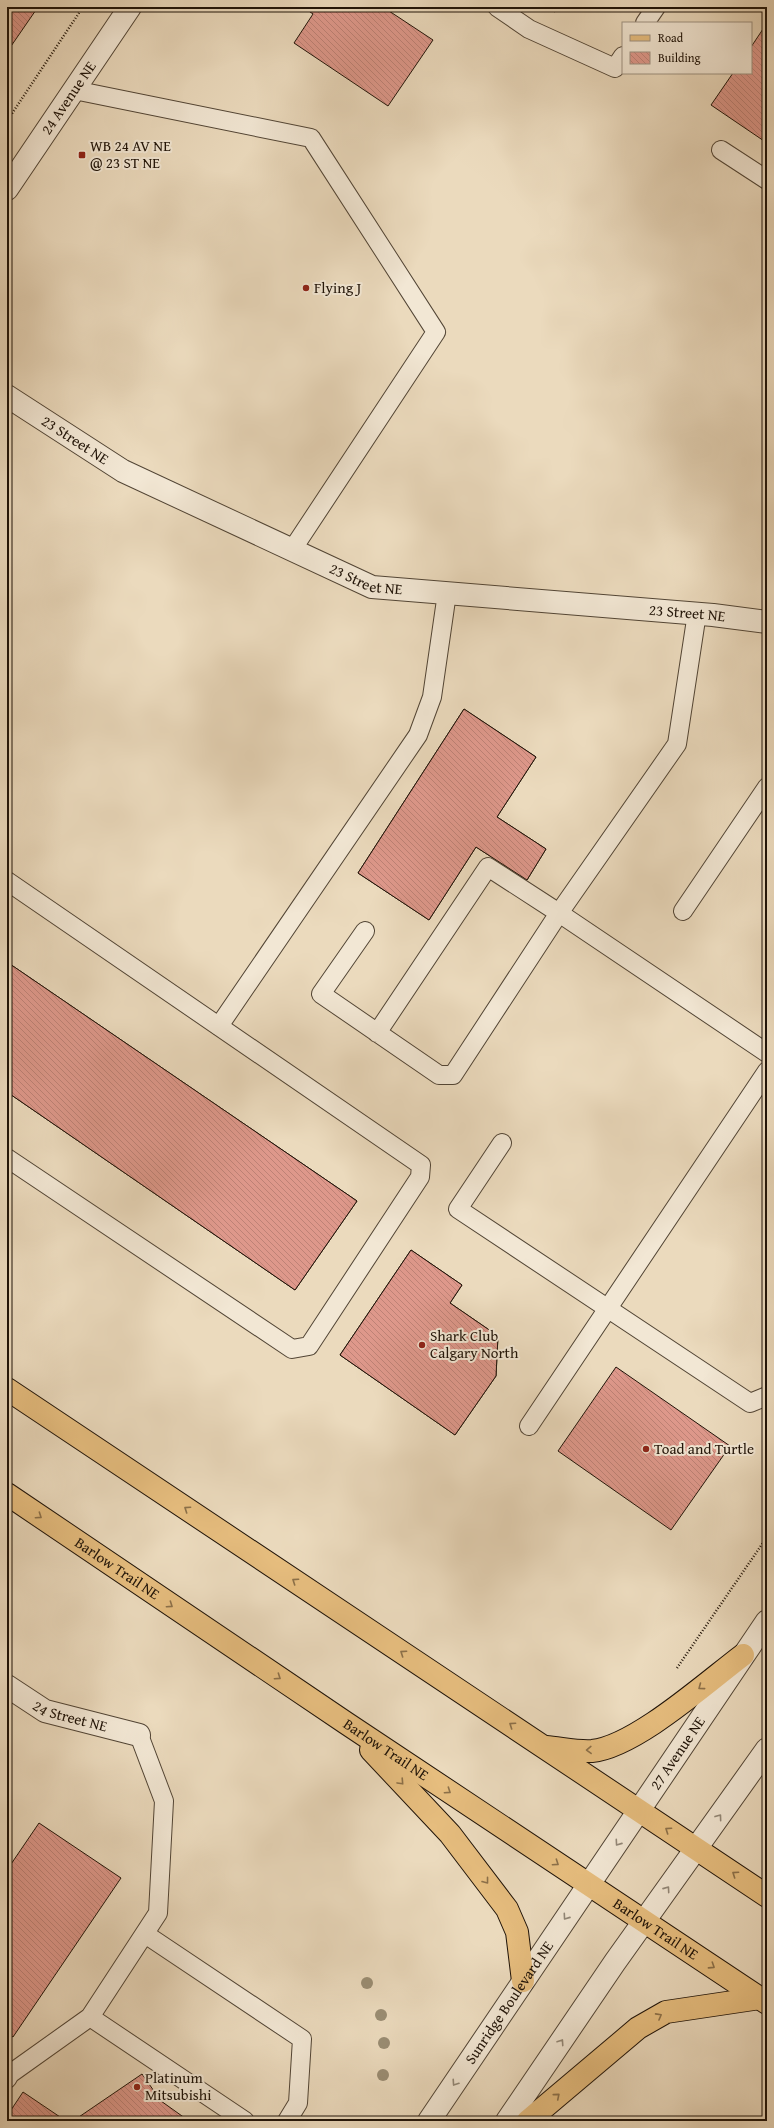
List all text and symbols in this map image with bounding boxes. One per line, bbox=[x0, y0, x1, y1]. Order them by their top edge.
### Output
legend bbox=[622, 22, 752, 74]
text: Road bbox=[658, 29, 684, 46]
text: Building bbox=[658, 49, 701, 66]
street label: 24 Avenue NE bbox=[36, 56, 101, 139]
place label: WB 24 AV NE @ 23 ST NE bbox=[90, 135, 171, 173]
marker: WB 24 AV NE @ 23 ST NE bbox=[77, 150, 87, 160]
place label: Flying J bbox=[314, 277, 361, 298]
marker: Flying J bbox=[301, 283, 311, 293]
street label: 23 Street NE bbox=[37, 410, 113, 469]
street label: 23 Street NE bbox=[326, 558, 404, 599]
street label: 23 Street NE bbox=[648, 599, 727, 627]
place label: Shark Club Calgary North bbox=[430, 1325, 519, 1363]
marker: Shark Club Calgary North bbox=[417, 1340, 427, 1350]
place label: Toad and Turtle bbox=[654, 1438, 754, 1459]
marker: Toad and Turtle bbox=[641, 1444, 651, 1454]
one-way arrow bbox=[184, 1506, 191, 1514]
one-way arrow bbox=[35, 1511, 42, 1518]
street label: Barlow Trail NE bbox=[71, 1532, 164, 1604]
one-way arrow bbox=[292, 1578, 299, 1586]
one-way arrow bbox=[166, 1600, 173, 1608]
one-way arrow bbox=[401, 1651, 408, 1658]
one-way arrow bbox=[274, 1673, 281, 1680]
one-way arrow bbox=[698, 1682, 705, 1689]
street label: 24 Street NE bbox=[29, 1695, 110, 1737]
street label: 27 Avenue NE bbox=[645, 1712, 710, 1794]
street label: Barlow Trail NE bbox=[339, 1713, 433, 1785]
one-way arrow bbox=[509, 1723, 516, 1730]
one-way arrow bbox=[586, 1746, 592, 1754]
one-way arrow bbox=[396, 1777, 404, 1785]
one-way arrow bbox=[444, 1786, 451, 1794]
one-way arrow bbox=[714, 1814, 722, 1821]
one-way arrow bbox=[665, 1827, 672, 1835]
one-way arrow bbox=[615, 1839, 623, 1846]
one-way arrow bbox=[552, 1858, 559, 1866]
one-way arrow bbox=[732, 1872, 739, 1879]
one-way arrow bbox=[481, 1876, 488, 1883]
one-way arrow bbox=[662, 1886, 670, 1893]
street label: Barlow Trail NE bbox=[609, 1893, 703, 1965]
one-way arrow bbox=[563, 1913, 571, 1920]
street label: Sunridge Boulevard NE bbox=[459, 1936, 558, 2068]
one-way arrow bbox=[708, 1961, 715, 1969]
one-way arrow bbox=[655, 2013, 662, 2020]
one-way arrow bbox=[556, 2040, 563, 2047]
place label: Platinum Mitsubishi bbox=[145, 2067, 211, 2105]
one-way arrow bbox=[452, 2079, 460, 2086]
marker: Platinum Mitsubishi bbox=[132, 2082, 142, 2092]
one-way arrow bbox=[553, 2093, 560, 2100]

